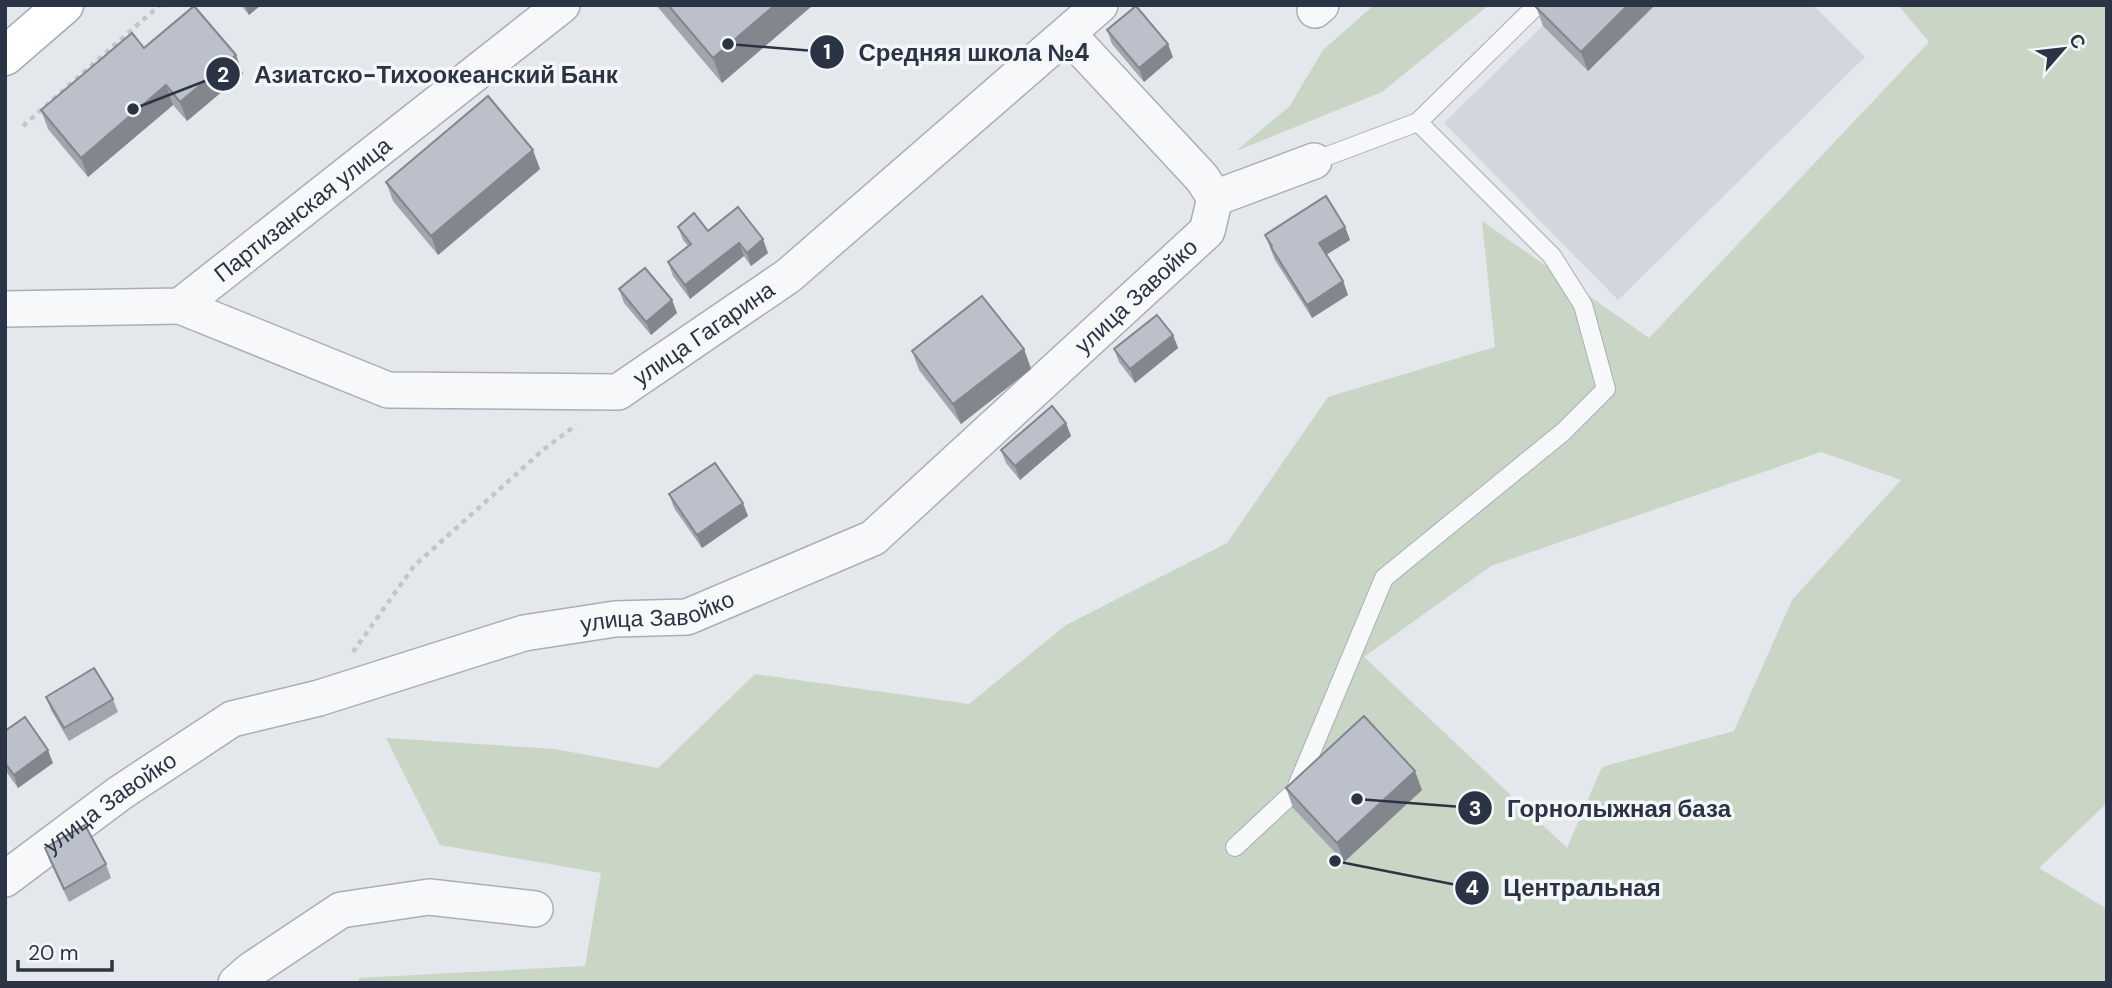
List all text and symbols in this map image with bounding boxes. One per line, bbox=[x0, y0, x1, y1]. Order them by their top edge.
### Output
north arrow bbox=[2028, 14, 2098, 84]
text: С bbox=[2063, 29, 2092, 53]
callout: Средняя школа №4 bbox=[809, 30, 1103, 75]
text: Средняя школа №4 bbox=[858, 37, 1090, 68]
text: 1 bbox=[823, 38, 831, 66]
callout: Азиатско-Тихоокеанский Банк bbox=[205, 52, 632, 97]
text: Азиатско-Тихоокеанский Банк bbox=[254, 59, 619, 90]
text: 2 bbox=[217, 61, 229, 89]
street label: Партизанская улица bbox=[208, 130, 397, 289]
street label: улица Завойко bbox=[1068, 232, 1204, 360]
street label: улица Гагарина bbox=[627, 275, 780, 393]
street label: улица Завойко bbox=[578, 584, 739, 639]
street label: улица Завойко bbox=[37, 745, 182, 860]
callout: Горнолыжная база bbox=[1458, 786, 1745, 831]
text: Горнолыжная база bbox=[1507, 793, 1732, 824]
text: 3 bbox=[1469, 795, 1481, 823]
callout: Центральная bbox=[1454, 865, 1674, 910]
text: Центральная bbox=[1503, 872, 1661, 903]
text: 4 bbox=[1465, 874, 1479, 902]
scale bar bbox=[18, 928, 112, 972]
text: 20 m bbox=[28, 939, 79, 967]

